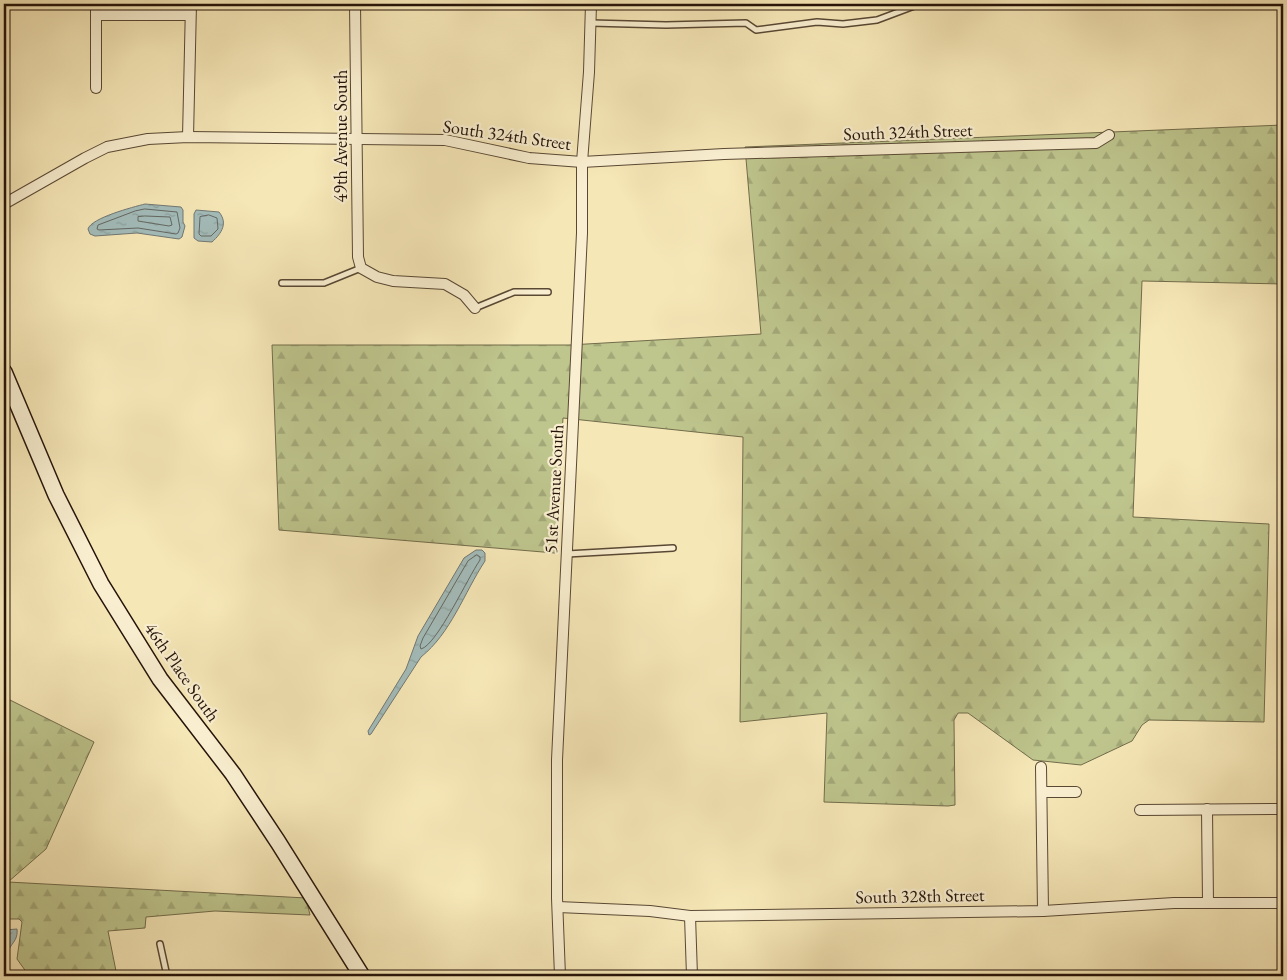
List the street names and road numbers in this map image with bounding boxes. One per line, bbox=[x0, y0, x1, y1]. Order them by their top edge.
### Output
street label: 49th Avenue South bbox=[329, 70, 352, 202]
street label: South 324th Street bbox=[441, 114, 573, 155]
street label: South 324th Street bbox=[843, 118, 973, 145]
street label: 51st Avenue South bbox=[539, 424, 568, 554]
street label: 46th Place South bbox=[140, 617, 225, 726]
street label: South 328th Street bbox=[855, 883, 985, 908]

